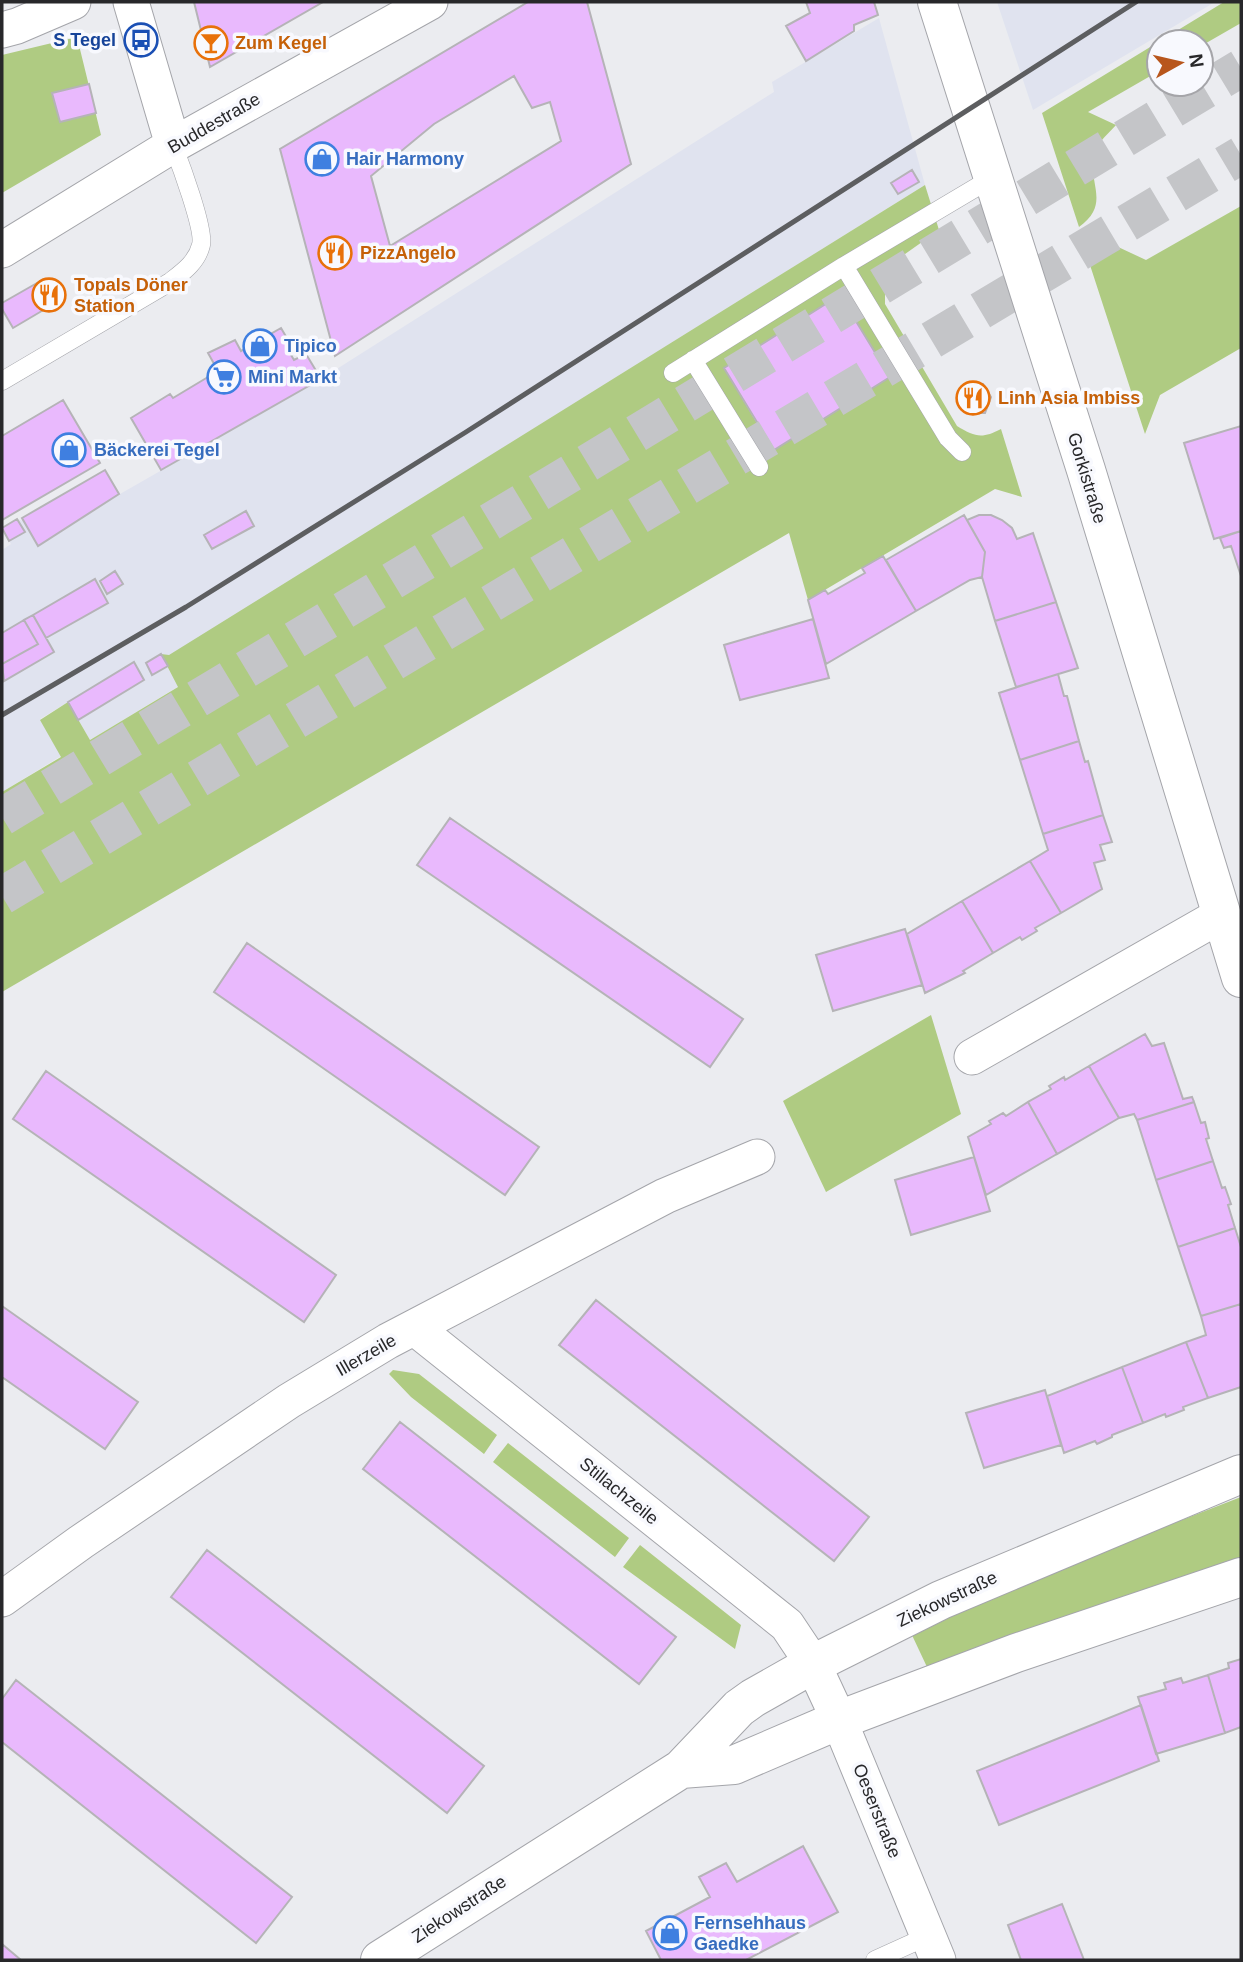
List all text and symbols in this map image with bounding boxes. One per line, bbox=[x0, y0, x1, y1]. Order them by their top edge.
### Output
bus stop icon: S Tegel bbox=[122, 21, 160, 59]
bar icon: Zum Kegel bbox=[192, 24, 230, 62]
north arrow bbox=[1145, 28, 1215, 98]
place label: S Tegel bbox=[53, 30, 116, 50]
place label: Zum Kegel bbox=[235, 33, 327, 53]
text: N bbox=[1185, 52, 1208, 69]
street label: Buddestraße bbox=[164, 89, 264, 157]
shop icon: Hair Harmony bbox=[303, 140, 341, 178]
place label: Hair Harmony bbox=[346, 149, 464, 169]
restaurant icon: PizzAngelo bbox=[316, 234, 354, 272]
place label: PizzAngelo bbox=[360, 243, 456, 263]
place label: Topals Döner Station bbox=[74, 275, 188, 316]
restaurant icon: Topals Döner Station bbox=[30, 276, 68, 314]
shop icon: Tipico bbox=[241, 327, 279, 365]
place label: Tipico bbox=[284, 336, 337, 356]
supermarket icon: Mini Markt bbox=[205, 358, 243, 396]
place label: Mini Markt bbox=[248, 367, 337, 387]
restaurant icon: Linh Asia Imbiss bbox=[954, 379, 992, 417]
place label: Linh Asia Imbiss bbox=[998, 388, 1140, 408]
street label: Gorkistraße bbox=[1064, 430, 1110, 526]
shop icon: Bäckerei Tegel bbox=[50, 431, 88, 469]
place label: Bäckerei Tegel bbox=[94, 440, 220, 460]
street label: Illerzeile bbox=[332, 1330, 400, 1380]
street label: Stillachzeile bbox=[576, 1453, 662, 1529]
street label: Ziekowstraße bbox=[894, 1567, 1000, 1631]
street label: Oeserstraße bbox=[849, 1761, 905, 1861]
street label: Ziekowstraße bbox=[408, 1871, 510, 1947]
place label: Fernsehhaus Gaedke bbox=[694, 1913, 806, 1954]
shop icon: Fernsehhaus Gaedke bbox=[651, 1914, 689, 1952]

